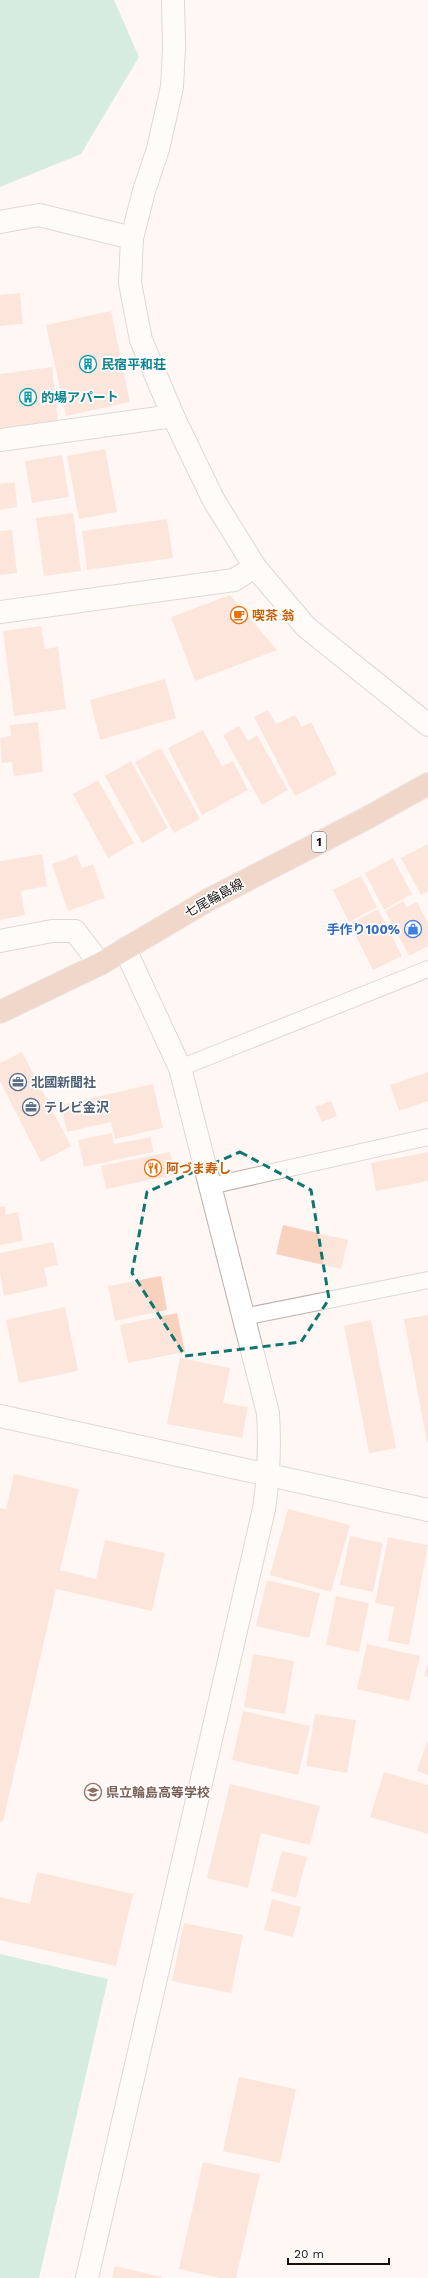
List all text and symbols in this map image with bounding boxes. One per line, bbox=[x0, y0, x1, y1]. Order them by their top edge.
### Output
building icon: 民宿平和荘 bbox=[78, 354, 98, 374]
place label: 民宿平和荘 bbox=[101, 357, 166, 372]
building icon: 的場アパート bbox=[18, 387, 38, 407]
place label: 的場アパート bbox=[41, 390, 119, 405]
cafe icon: 喫茶 翁 bbox=[229, 605, 249, 625]
place label: 喫茶 翁 bbox=[252, 608, 295, 623]
road number: 1 bbox=[312, 832, 326, 852]
street label: 七尾輪島線 bbox=[182, 876, 246, 920]
shop icon: 手作り100% bbox=[403, 919, 423, 939]
place label: 手作り100% bbox=[326, 922, 400, 937]
office icon: 北國新聞社 bbox=[8, 1072, 28, 1092]
place label: 北國新聞社 bbox=[31, 1075, 96, 1090]
office icon: テレビ金沢 bbox=[21, 1097, 41, 1117]
place label: テレビ金沢 bbox=[44, 1100, 109, 1115]
restaurant icon: 阿づま寿し bbox=[143, 1158, 163, 1178]
place label: 阿づま寿し bbox=[166, 1161, 231, 1176]
school or university icon: 県立輪島高等学校 bbox=[83, 1782, 103, 1802]
place label: 県立輪島高等学校 bbox=[106, 1785, 210, 1800]
scale bar bbox=[288, 2240, 389, 2266]
text: 20 m bbox=[294, 2247, 324, 2261]

